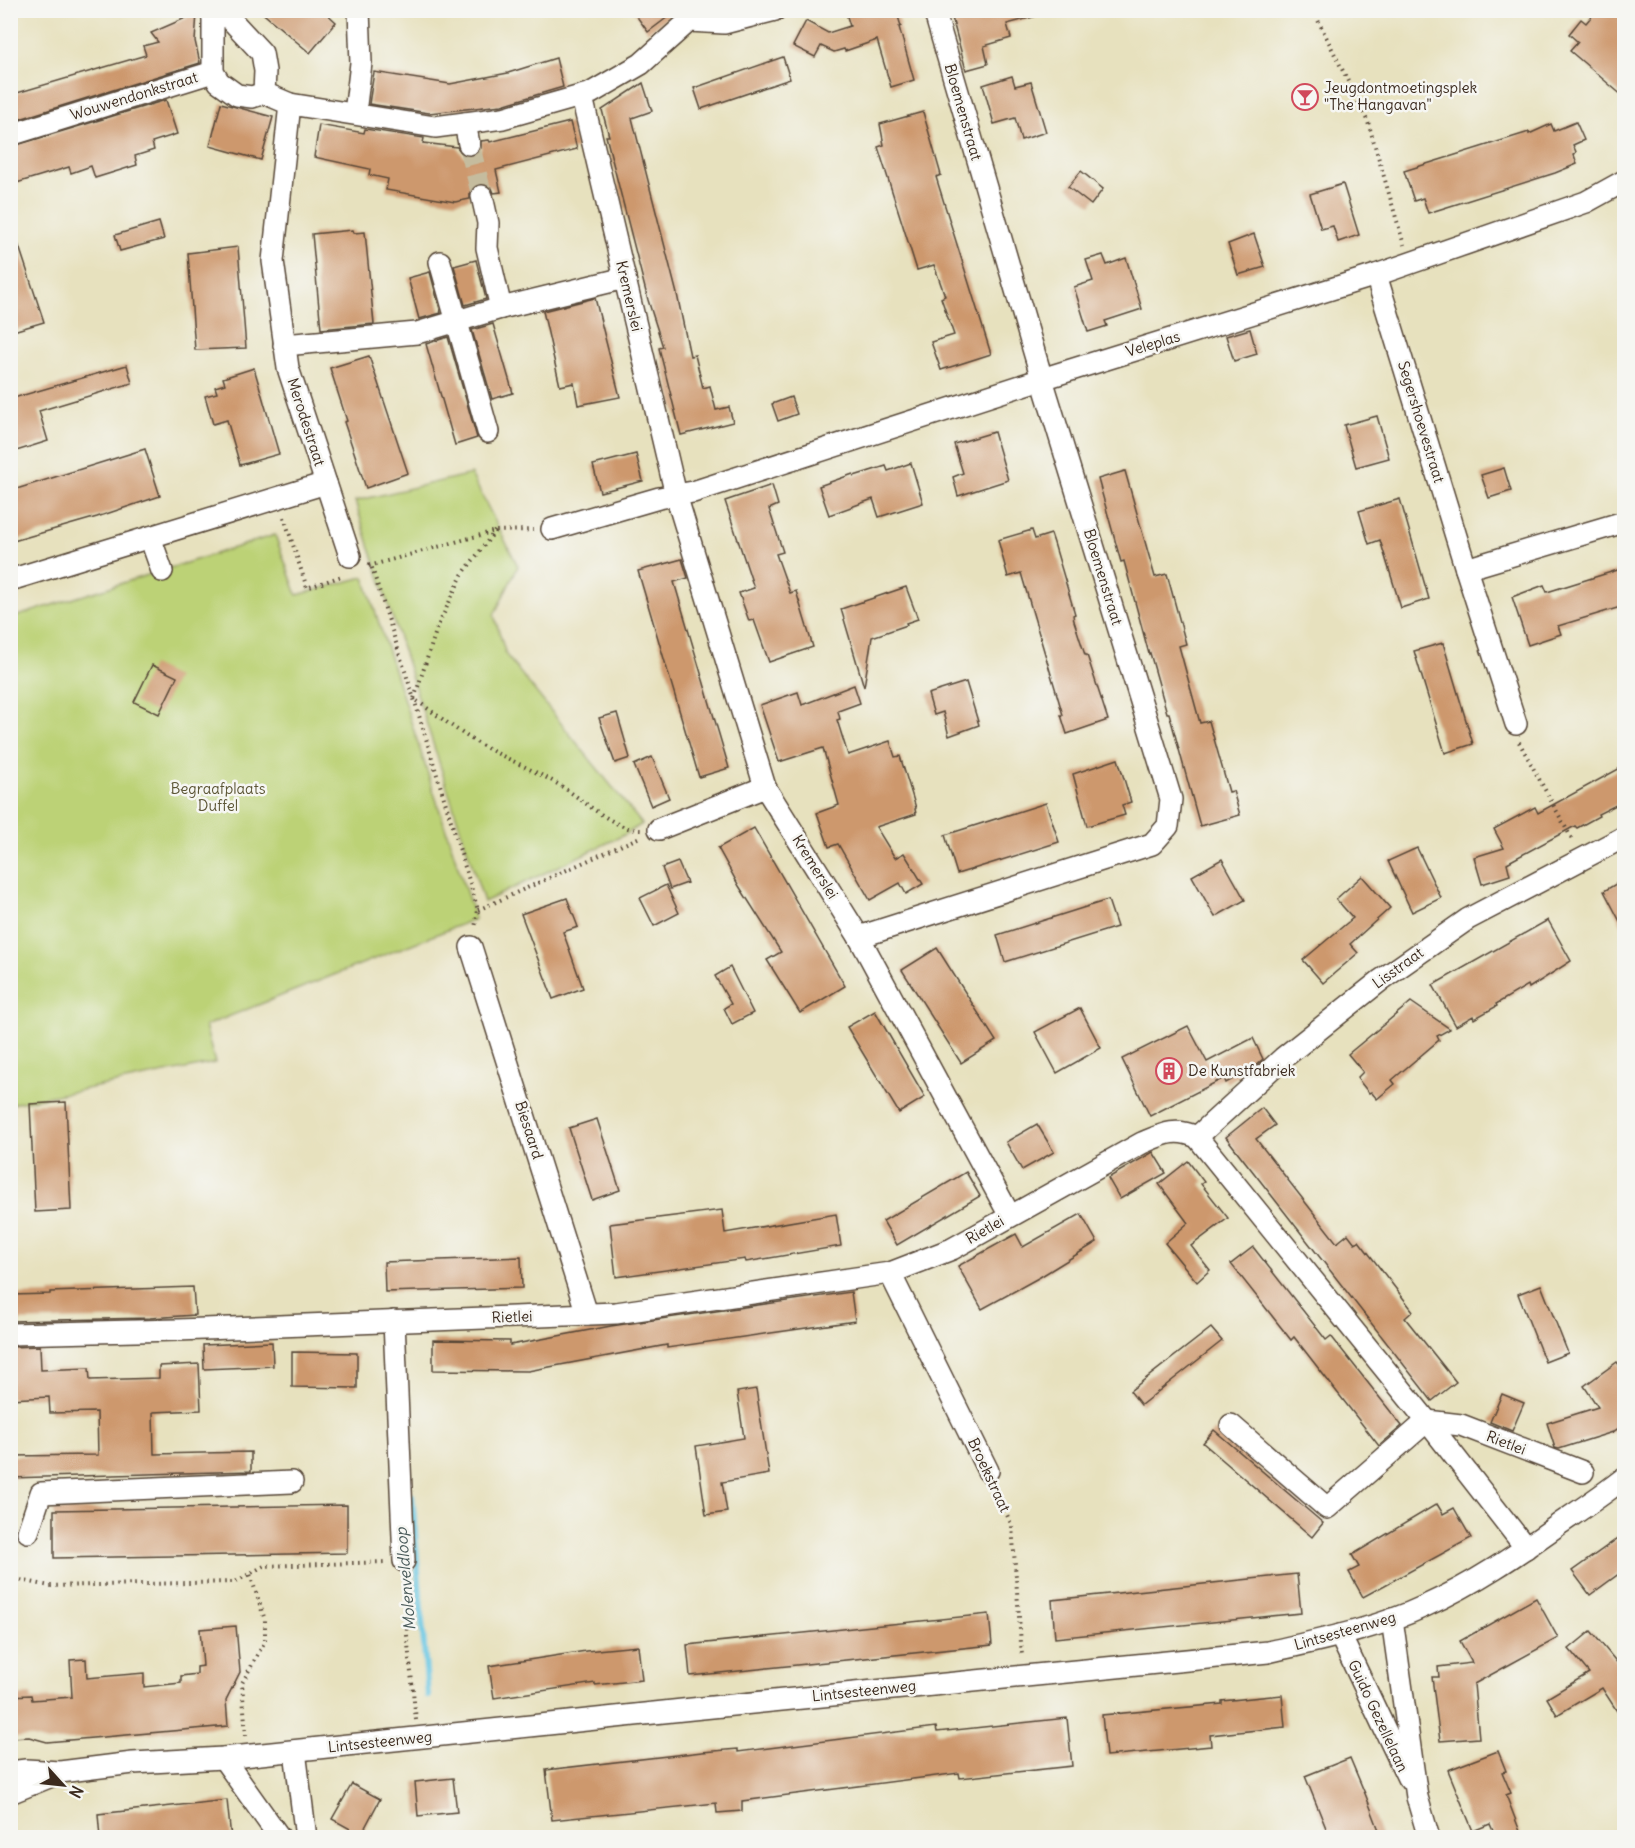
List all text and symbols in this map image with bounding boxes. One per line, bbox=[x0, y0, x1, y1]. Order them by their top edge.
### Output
street label: Bloemenstraat bbox=[941, 61, 986, 162]
street label: Wouwendonkstraat bbox=[68, 67, 200, 124]
place label: Jeugdontmoetingsplek "The Hangavan" bbox=[1324, 78, 1478, 114]
bar icon: Jeugdontmoetingsplek "The Hangavan" bbox=[1290, 82, 1320, 112]
street label: Kremerslei bbox=[612, 259, 647, 333]
street label: Veleplas bbox=[1123, 326, 1182, 361]
street label: Segershoevestraat bbox=[1394, 359, 1449, 485]
street label: Merodestraat bbox=[283, 375, 330, 468]
street label: Bloemenstraat bbox=[1080, 526, 1127, 627]
park label: Begraafplaats Duffel bbox=[170, 779, 266, 815]
street label: Kremerslei bbox=[788, 831, 843, 902]
street label: Lisstraat bbox=[1369, 943, 1427, 992]
building icon: De Kunstfabriek bbox=[1154, 1056, 1184, 1086]
place label: De Kunstfabriek bbox=[1188, 1061, 1296, 1080]
street label: Biesaard bbox=[511, 1098, 548, 1161]
street label: Rietlei bbox=[962, 1211, 1007, 1248]
street label: Rietlei bbox=[491, 1306, 533, 1327]
street label: Rietlei bbox=[1484, 1426, 1529, 1459]
street label: Broekstraat bbox=[964, 1435, 1015, 1515]
water label: Molenveldloop bbox=[390, 1526, 419, 1631]
street label: Lintsesteenweg bbox=[1292, 1607, 1398, 1654]
street label: Guido Gezellelaan bbox=[1344, 1657, 1413, 1775]
street label: Lintsesteenweg bbox=[811, 1676, 917, 1705]
street label: Lintsesteenweg bbox=[327, 1727, 433, 1756]
north arrow bbox=[33, 1755, 93, 1815]
text: N bbox=[65, 1782, 88, 1801]

